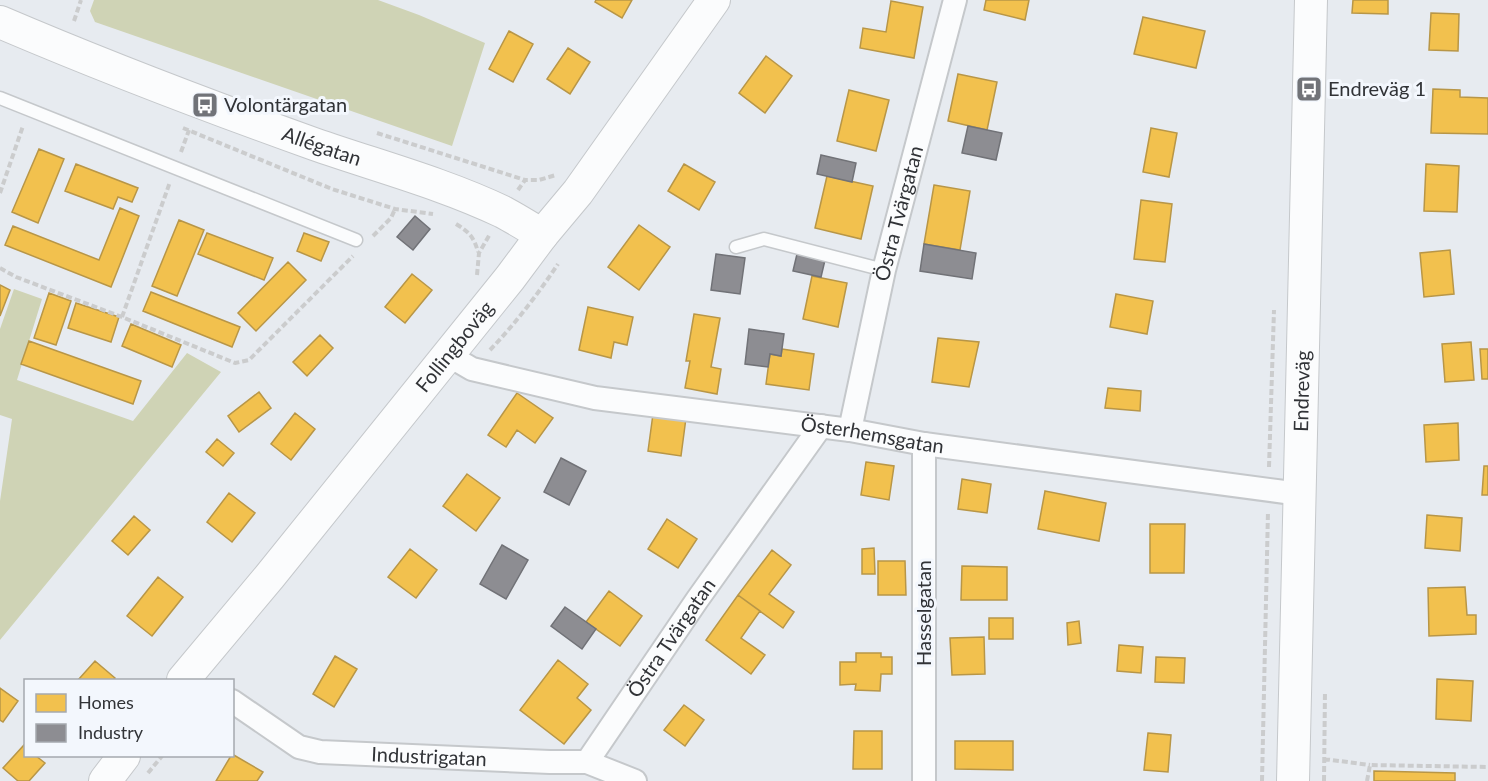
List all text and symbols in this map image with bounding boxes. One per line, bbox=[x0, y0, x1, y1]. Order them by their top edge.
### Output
bus stop icon: Endreväg 1 bbox=[1294, 74, 1324, 104]
place label: Endreväg 1 bbox=[1328, 76, 1426, 100]
bus stop icon: Volontärgatan bbox=[190, 90, 220, 120]
place label: Volontärgatan bbox=[224, 92, 347, 116]
street label: Allégatan bbox=[279, 121, 365, 170]
street label: Östra Tvärgatan bbox=[869, 143, 927, 283]
street label: Follingboväg bbox=[410, 296, 498, 397]
street label: Endreväg bbox=[1288, 350, 1314, 432]
street label: Österhemsgatan bbox=[799, 411, 945, 458]
street label: Hasselgatan bbox=[911, 560, 935, 666]
street label: Östra Tvärgatan bbox=[621, 573, 720, 702]
legend bbox=[24, 679, 234, 757]
text: Homes bbox=[78, 691, 134, 713]
text: Industry bbox=[78, 721, 144, 743]
street label: Industrigatan bbox=[371, 741, 487, 770]

